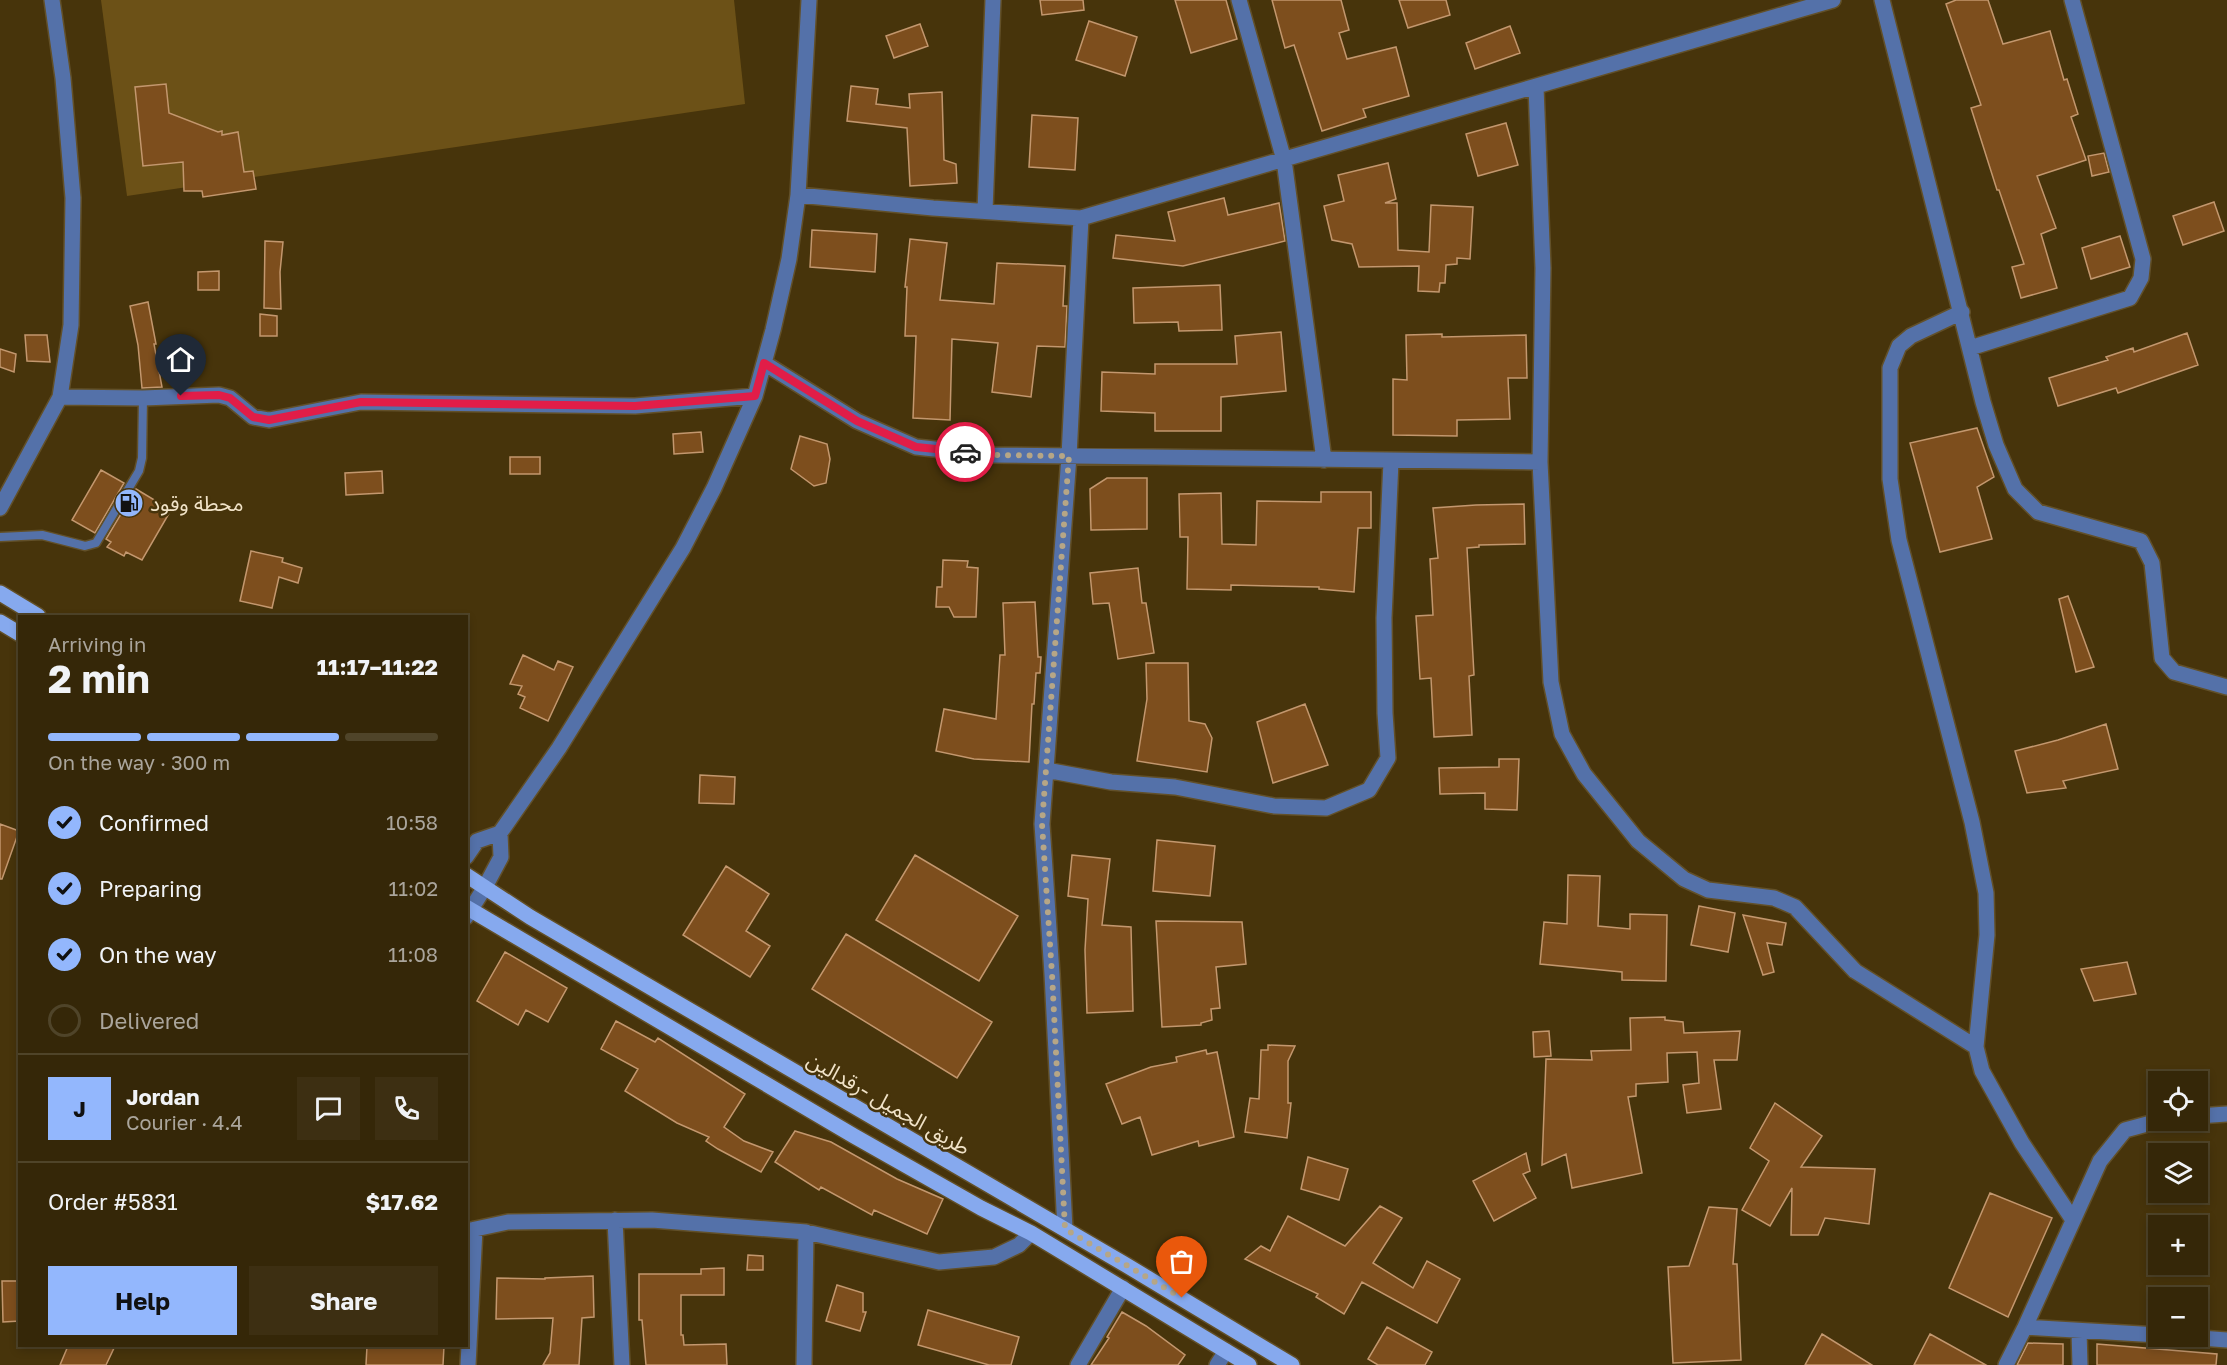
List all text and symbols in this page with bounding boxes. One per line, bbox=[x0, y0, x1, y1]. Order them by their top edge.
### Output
pin bbox=[155, 334, 206, 396]
icon: home bbox=[164, 343, 197, 376]
courier bbox=[935, 422, 995, 482]
icon: car bbox=[949, 436, 982, 469]
fuel station icon: محطة وقود bbox=[113, 487, 145, 519]
place label: محطة وقود bbox=[150, 490, 243, 516]
text: Arriving in bbox=[48, 632, 146, 656]
text: 11:17–11:22 bbox=[317, 653, 438, 680]
text: 2 min bbox=[48, 655, 150, 702]
text: On the way · 300 m bbox=[48, 750, 230, 774]
icon: check bbox=[48, 806, 81, 839]
text: Confirmed bbox=[99, 809, 209, 836]
text: 10:58 bbox=[386, 810, 438, 834]
icon: check bbox=[48, 872, 81, 905]
text: Preparing bbox=[99, 875, 202, 902]
text: 11:02 bbox=[389, 876, 438, 900]
icon: check bbox=[48, 938, 81, 971]
text: On the way bbox=[99, 941, 217, 968]
text: 11:08 bbox=[388, 942, 438, 966]
text: Delivered bbox=[99, 1007, 199, 1034]
street label: طريق الجميل -رقدالين bbox=[802, 1046, 975, 1161]
map controls bbox=[2148, 1071, 2208, 1347]
button: locate bbox=[2148, 1071, 2208, 1131]
button: chat bbox=[297, 1077, 360, 1140]
button: phone bbox=[375, 1077, 438, 1140]
text: Jordan bbox=[126, 1083, 200, 1110]
text: J bbox=[73, 1095, 86, 1122]
text: Courier · 4.4 bbox=[126, 1110, 243, 1134]
button: layers bbox=[2148, 1143, 2208, 1203]
text: Order #5831 bbox=[48, 1188, 178, 1215]
text: $17.62 bbox=[366, 1188, 438, 1215]
button: + bbox=[2148, 1215, 2208, 1275]
pin bbox=[1156, 1236, 1207, 1298]
icon: bag bbox=[1165, 1245, 1198, 1278]
button: Help bbox=[48, 1266, 237, 1335]
button: Share bbox=[249, 1266, 438, 1335]
button: − bbox=[2148, 1287, 2208, 1347]

